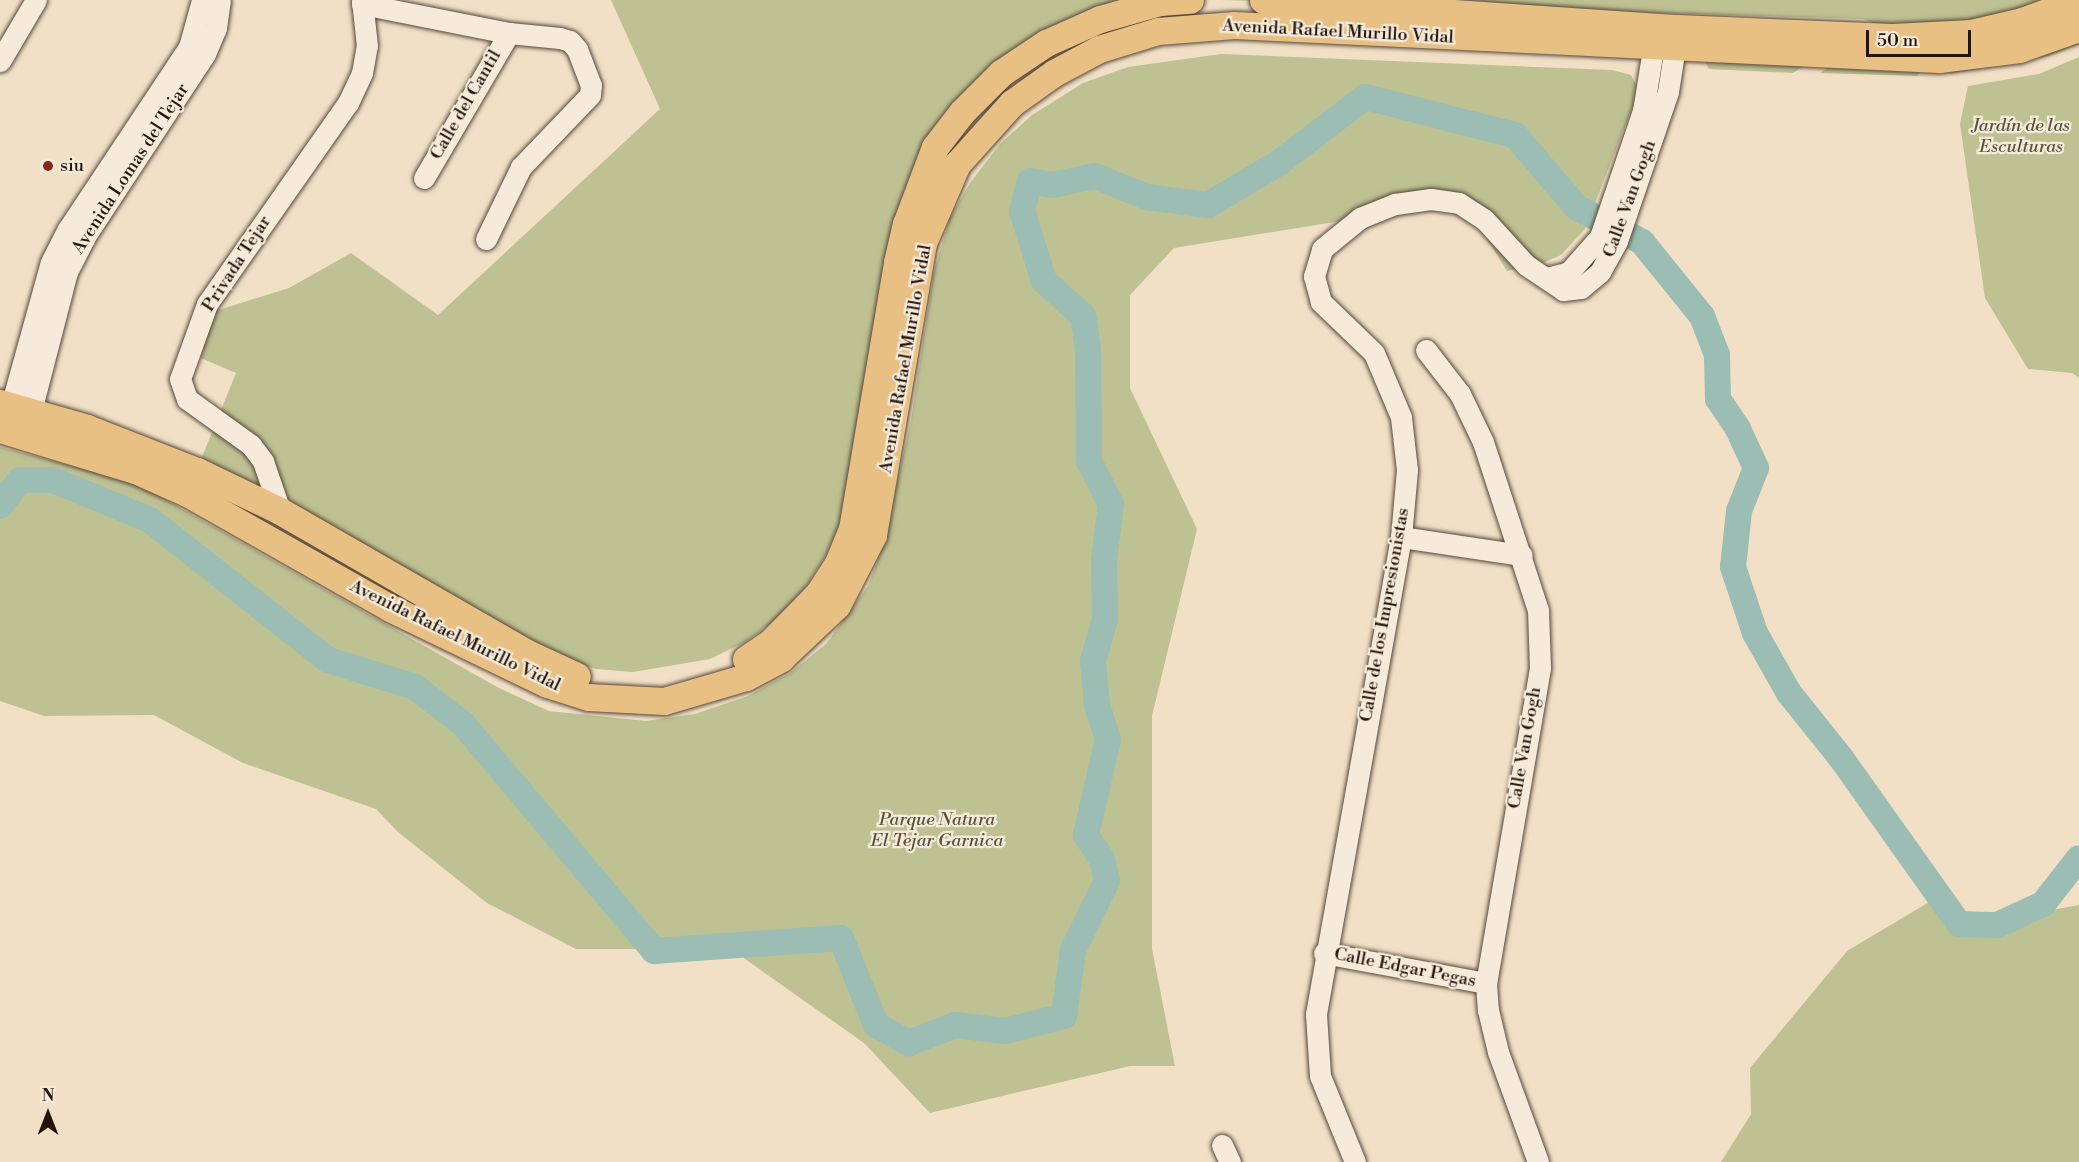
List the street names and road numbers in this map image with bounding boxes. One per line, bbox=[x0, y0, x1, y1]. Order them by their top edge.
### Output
street label: Avenida Rafael Murillo Vidal bbox=[1222, 15, 1454, 49]
street label: Calle del Cantil bbox=[426, 46, 506, 164]
street label: Avenida Lomas del Tejar bbox=[68, 80, 194, 258]
street label: Calle Van Gogh bbox=[1599, 137, 1661, 261]
street label: Privada Tejar bbox=[198, 212, 276, 316]
street label: Avenida Rafael Murillo Vidal bbox=[875, 243, 937, 475]
street label: Calle de los Impresionistas bbox=[1356, 506, 1414, 724]
street label: Avenida Rafael Murillo Vidal bbox=[346, 575, 564, 697]
street label: Calle Van Gogh bbox=[1504, 685, 1546, 811]
street label: Calle Edgar Pegas bbox=[1332, 944, 1478, 992]

